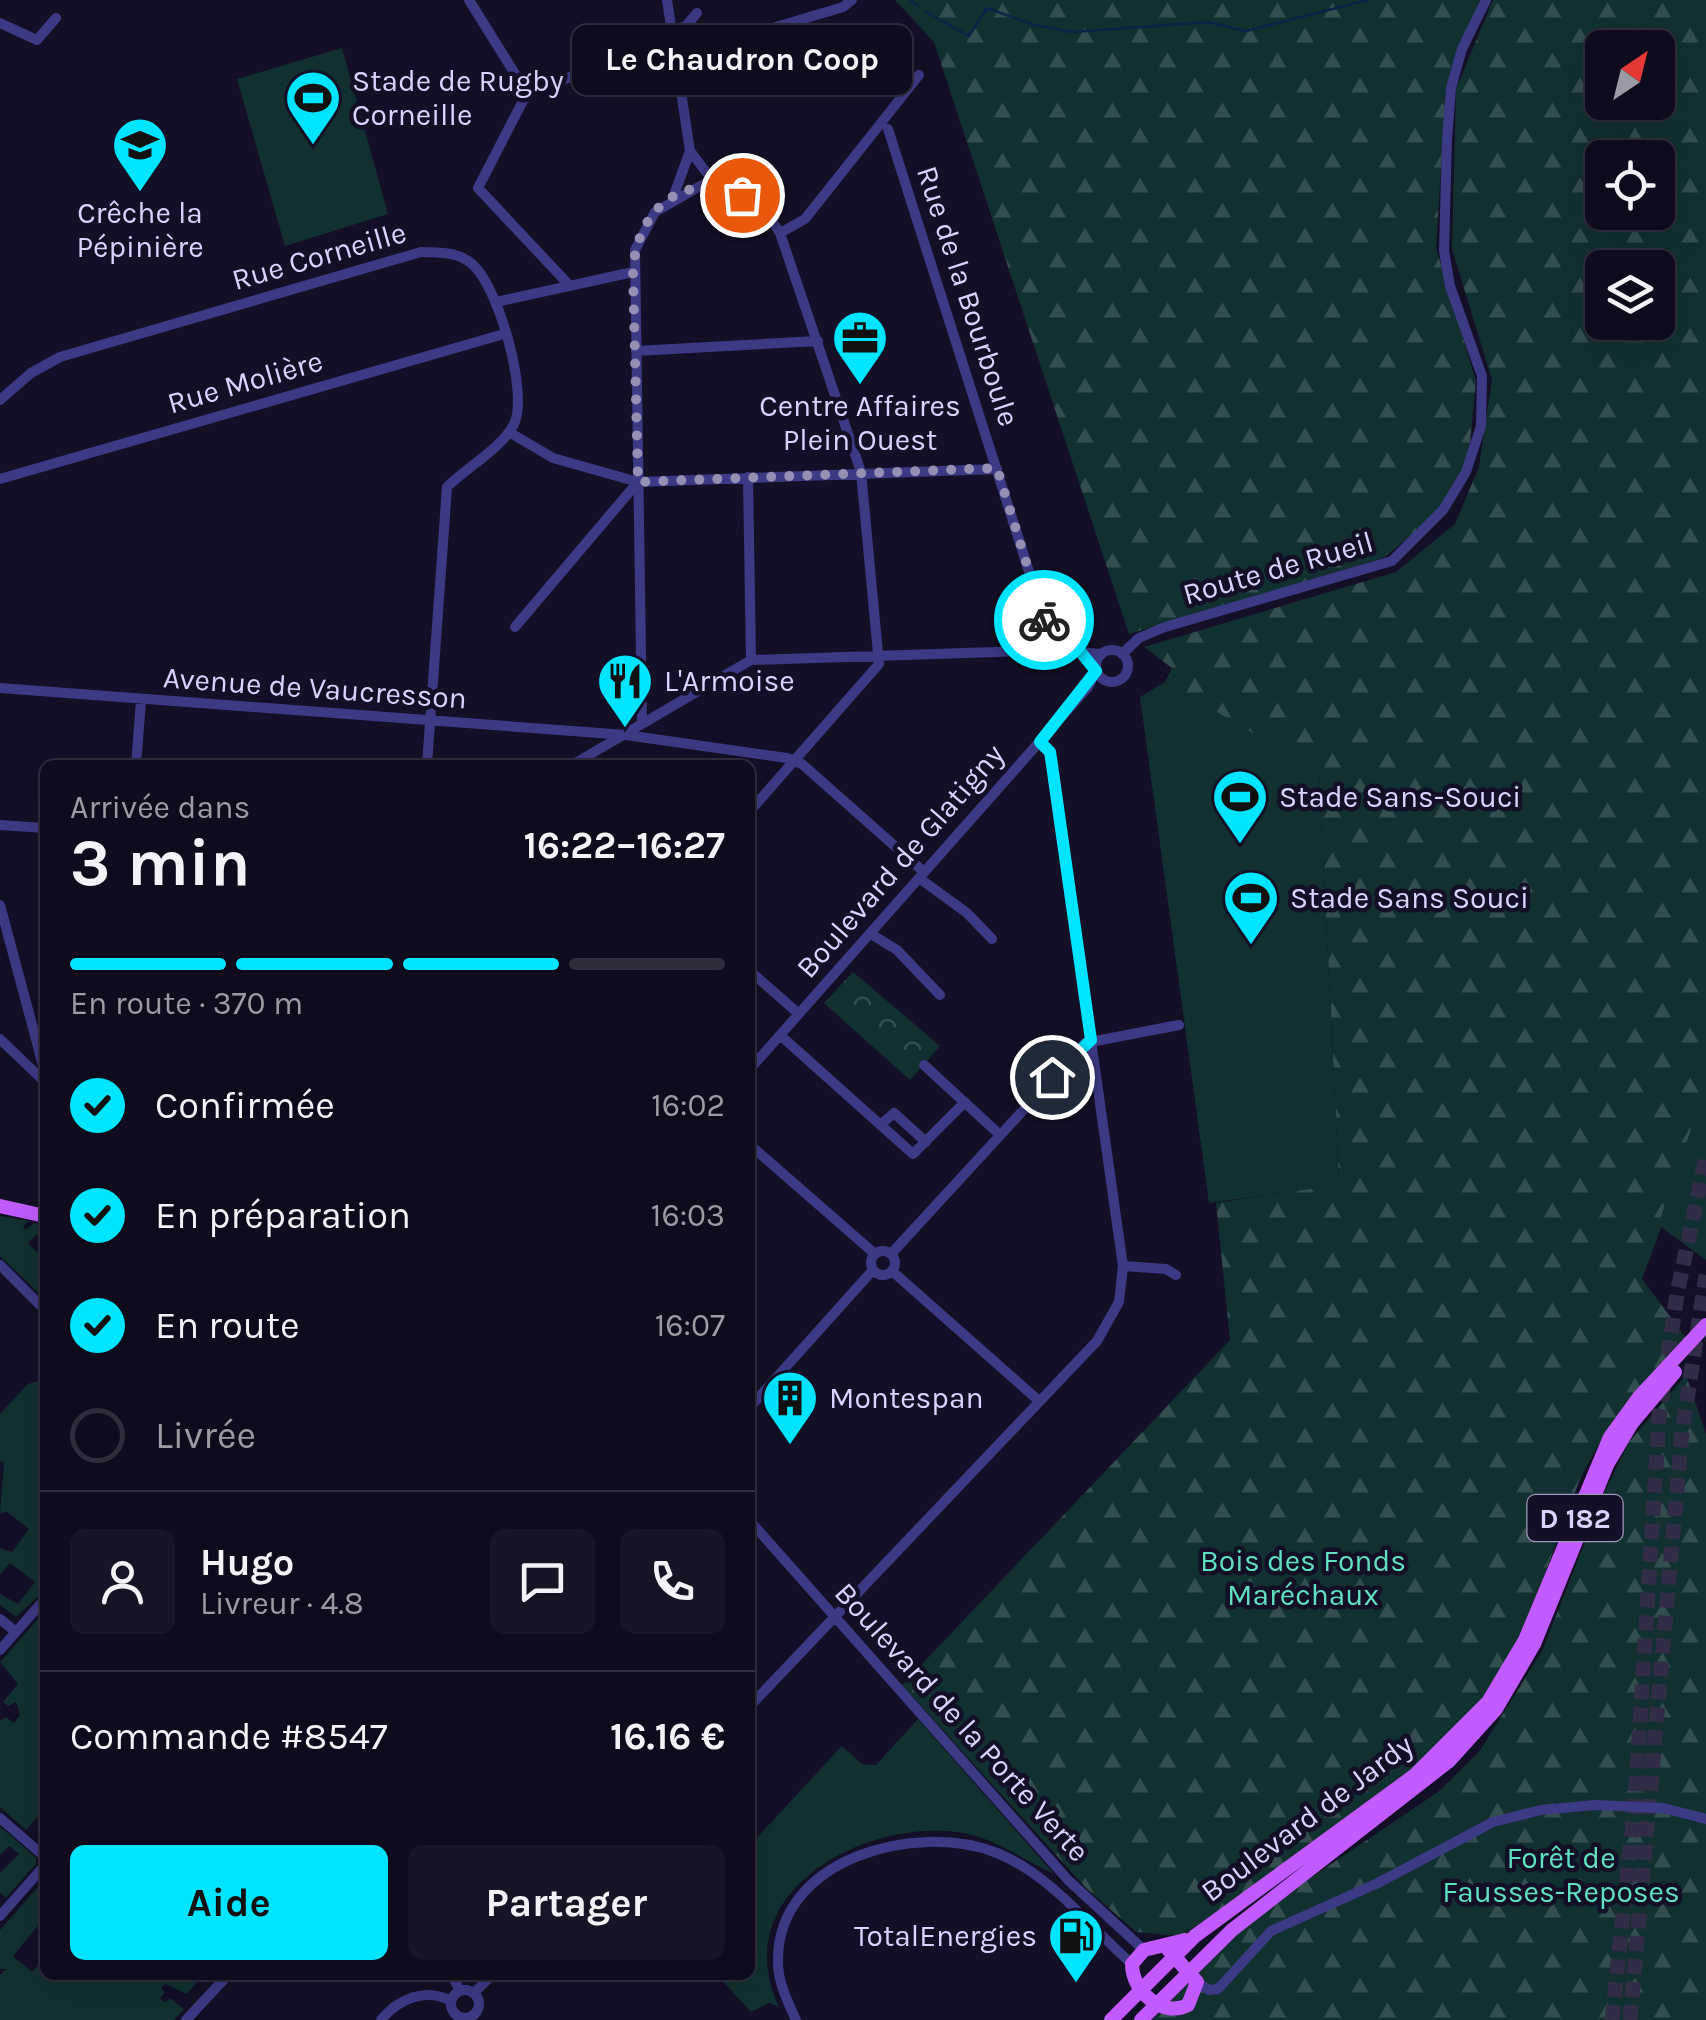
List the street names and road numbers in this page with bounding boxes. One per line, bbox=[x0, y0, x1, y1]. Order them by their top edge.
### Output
street label: Rue de la Bourboule bbox=[909, 161, 1027, 431]
street label: Rue Corneille bbox=[228, 214, 410, 298]
street label: Rue Molière bbox=[163, 343, 327, 421]
street label: Route de Rueil bbox=[1179, 524, 1377, 612]
street label: Avenue de Vaucresson bbox=[162, 659, 468, 717]
street label: Boulevard de Glatigny bbox=[789, 737, 1011, 985]
road number: D 182 bbox=[1528, 1495, 1622, 1541]
street label: Boulevard de la Porte Verte bbox=[827, 1575, 1097, 1869]
street label: Boulevard de Jardy bbox=[1194, 1727, 1420, 1909]

